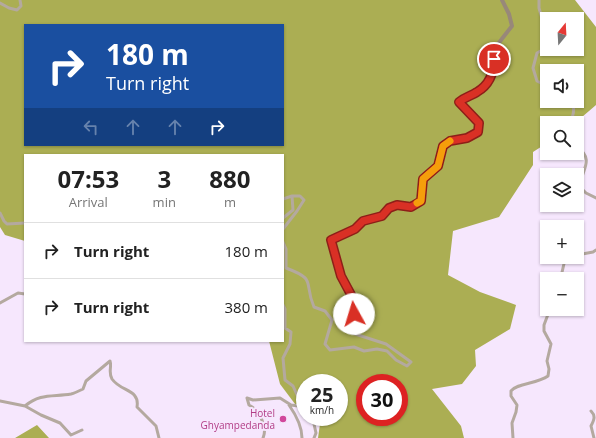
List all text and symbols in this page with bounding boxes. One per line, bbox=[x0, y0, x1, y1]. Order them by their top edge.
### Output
north arrow bbox=[540, 12, 584, 56]
map controls bbox=[540, 12, 584, 316]
text: 180 m bbox=[106, 35, 189, 73]
icon: right bbox=[40, 40, 92, 92]
pin bbox=[477, 42, 511, 76]
icon: arrive bbox=[483, 48, 505, 70]
button: sound bbox=[540, 64, 584, 108]
text: Turn right bbox=[106, 71, 189, 95]
icon: left bbox=[80, 116, 102, 138]
icon: ahead bbox=[122, 116, 144, 138]
icon: ahead bbox=[164, 116, 186, 138]
icon: right bbox=[206, 116, 228, 138]
button: search bbox=[540, 116, 584, 160]
text: 07:53 bbox=[57, 162, 119, 195]
text: 3 bbox=[157, 162, 171, 195]
text: 880 bbox=[209, 162, 251, 195]
button: layers bbox=[540, 168, 584, 212]
text: Arrival bbox=[69, 193, 108, 211]
text: min bbox=[153, 193, 176, 211]
text: m bbox=[224, 193, 236, 211]
button: + bbox=[540, 220, 584, 264]
icon: right bbox=[40, 240, 62, 262]
text: Turn right bbox=[74, 241, 149, 261]
text: 180 m bbox=[224, 241, 268, 261]
button: − bbox=[540, 272, 584, 316]
position arrow bbox=[333, 293, 375, 335]
icon: right bbox=[40, 296, 62, 318]
text: Turn right bbox=[74, 297, 149, 317]
text: 380 m bbox=[224, 297, 268, 317]
speed limit sign: 30 bbox=[356, 374, 408, 426]
text: 25 bbox=[311, 381, 333, 408]
text: km/h bbox=[310, 403, 334, 417]
place label: Hotel Ghyampedanda bbox=[201, 406, 275, 432]
marker: Hotel Ghyampedanda bbox=[278, 414, 288, 424]

